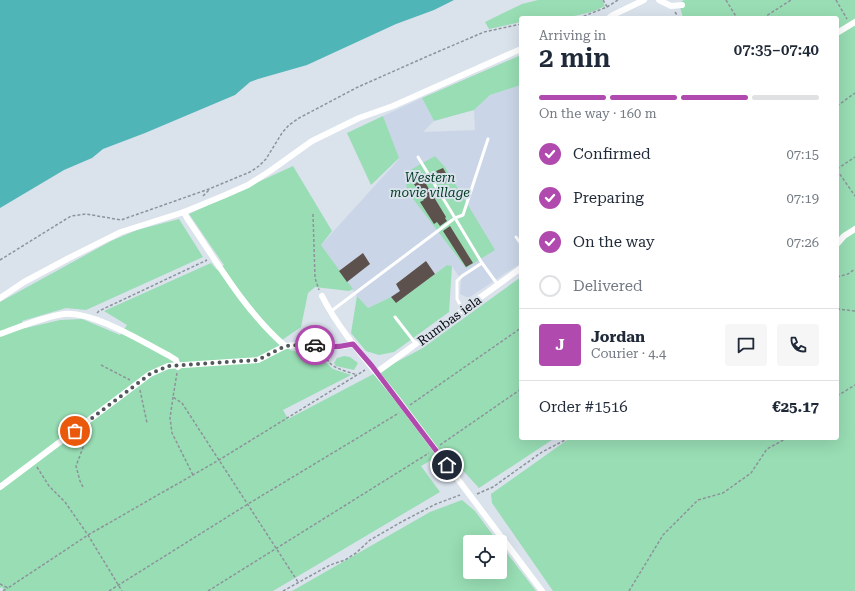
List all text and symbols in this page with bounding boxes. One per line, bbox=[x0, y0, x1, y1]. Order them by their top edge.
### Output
text: Arriving in bbox=[539, 28, 606, 43]
text: 07:35–07:40 bbox=[734, 41, 819, 59]
text: 2 min bbox=[539, 43, 611, 73]
text: On the way · 160 m bbox=[539, 106, 656, 121]
icon: check bbox=[539, 143, 561, 165]
text: Confirmed bbox=[573, 145, 651, 163]
text: 07:15 bbox=[787, 147, 819, 162]
park label: Western movie village bbox=[390, 170, 470, 200]
icon: check bbox=[539, 187, 561, 209]
text: Preparing bbox=[573, 189, 644, 207]
text: 07:19 bbox=[787, 191, 819, 206]
icon: check bbox=[539, 231, 561, 253]
text: On the way bbox=[573, 233, 655, 251]
text: 07:26 bbox=[787, 235, 819, 250]
text: Delivered bbox=[573, 277, 643, 295]
street label: Rumbas iela bbox=[414, 292, 484, 349]
button: chat bbox=[725, 324, 767, 366]
button: phone bbox=[777, 324, 819, 366]
courier bbox=[295, 325, 335, 365]
text: Jordan bbox=[591, 328, 645, 346]
icon: car bbox=[304, 334, 326, 356]
text: J bbox=[555, 336, 565, 354]
text: Courier · 4.4 bbox=[591, 346, 666, 361]
text: Order #1516 bbox=[539, 398, 628, 416]
text: €25.17 bbox=[772, 398, 819, 416]
pin bbox=[58, 414, 92, 448]
icon: bag bbox=[64, 420, 86, 442]
pin bbox=[430, 448, 464, 482]
icon: home bbox=[436, 454, 458, 476]
map controls bbox=[463, 535, 507, 579]
button: locate bbox=[463, 535, 507, 579]

